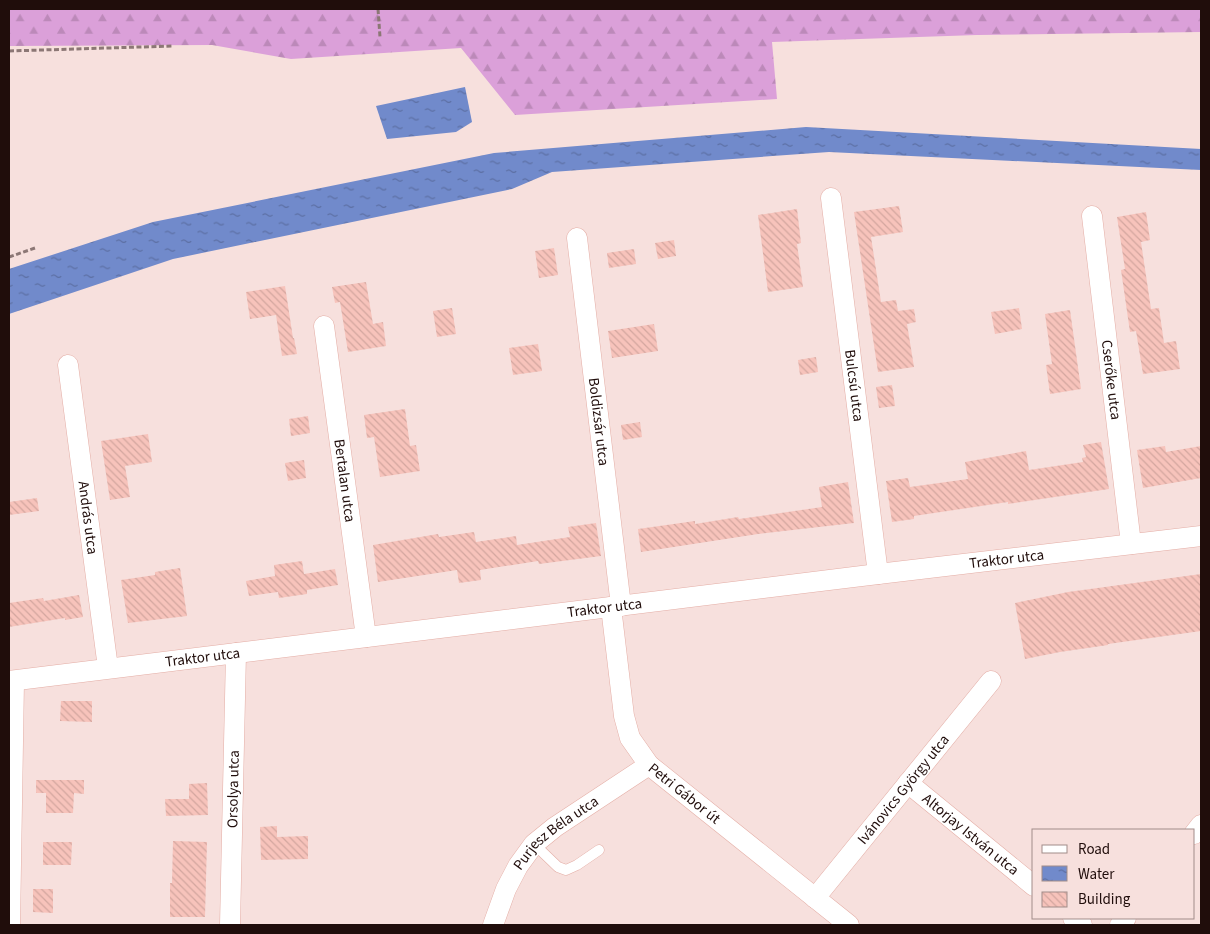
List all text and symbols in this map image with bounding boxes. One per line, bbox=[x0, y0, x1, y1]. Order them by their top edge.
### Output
street label: Cserőke utca bbox=[1096, 339, 1127, 421]
street label: Bulcsú utca bbox=[840, 348, 869, 423]
street label: Boldizsár utca bbox=[583, 376, 615, 467]
street label: Bertalan utca bbox=[329, 438, 361, 524]
street label: András utca bbox=[73, 480, 103, 556]
street label: Traktor utca bbox=[968, 544, 1045, 574]
street label: Traktor utca bbox=[566, 593, 643, 623]
street label: Traktor utca bbox=[164, 642, 241, 672]
street label: Ivánovics György utca bbox=[852, 730, 954, 849]
street label: Orsolya utca bbox=[222, 750, 244, 828]
street label: Petri Gábor út bbox=[644, 758, 725, 829]
street label: Altorjay István utca bbox=[918, 788, 1024, 880]
street label: Purjesz Béla utca bbox=[508, 791, 602, 874]
legend bbox=[1032, 829, 1195, 919]
text: Road bbox=[1078, 839, 1110, 860]
text: Water bbox=[1078, 864, 1115, 885]
text: Building bbox=[1078, 889, 1131, 910]

